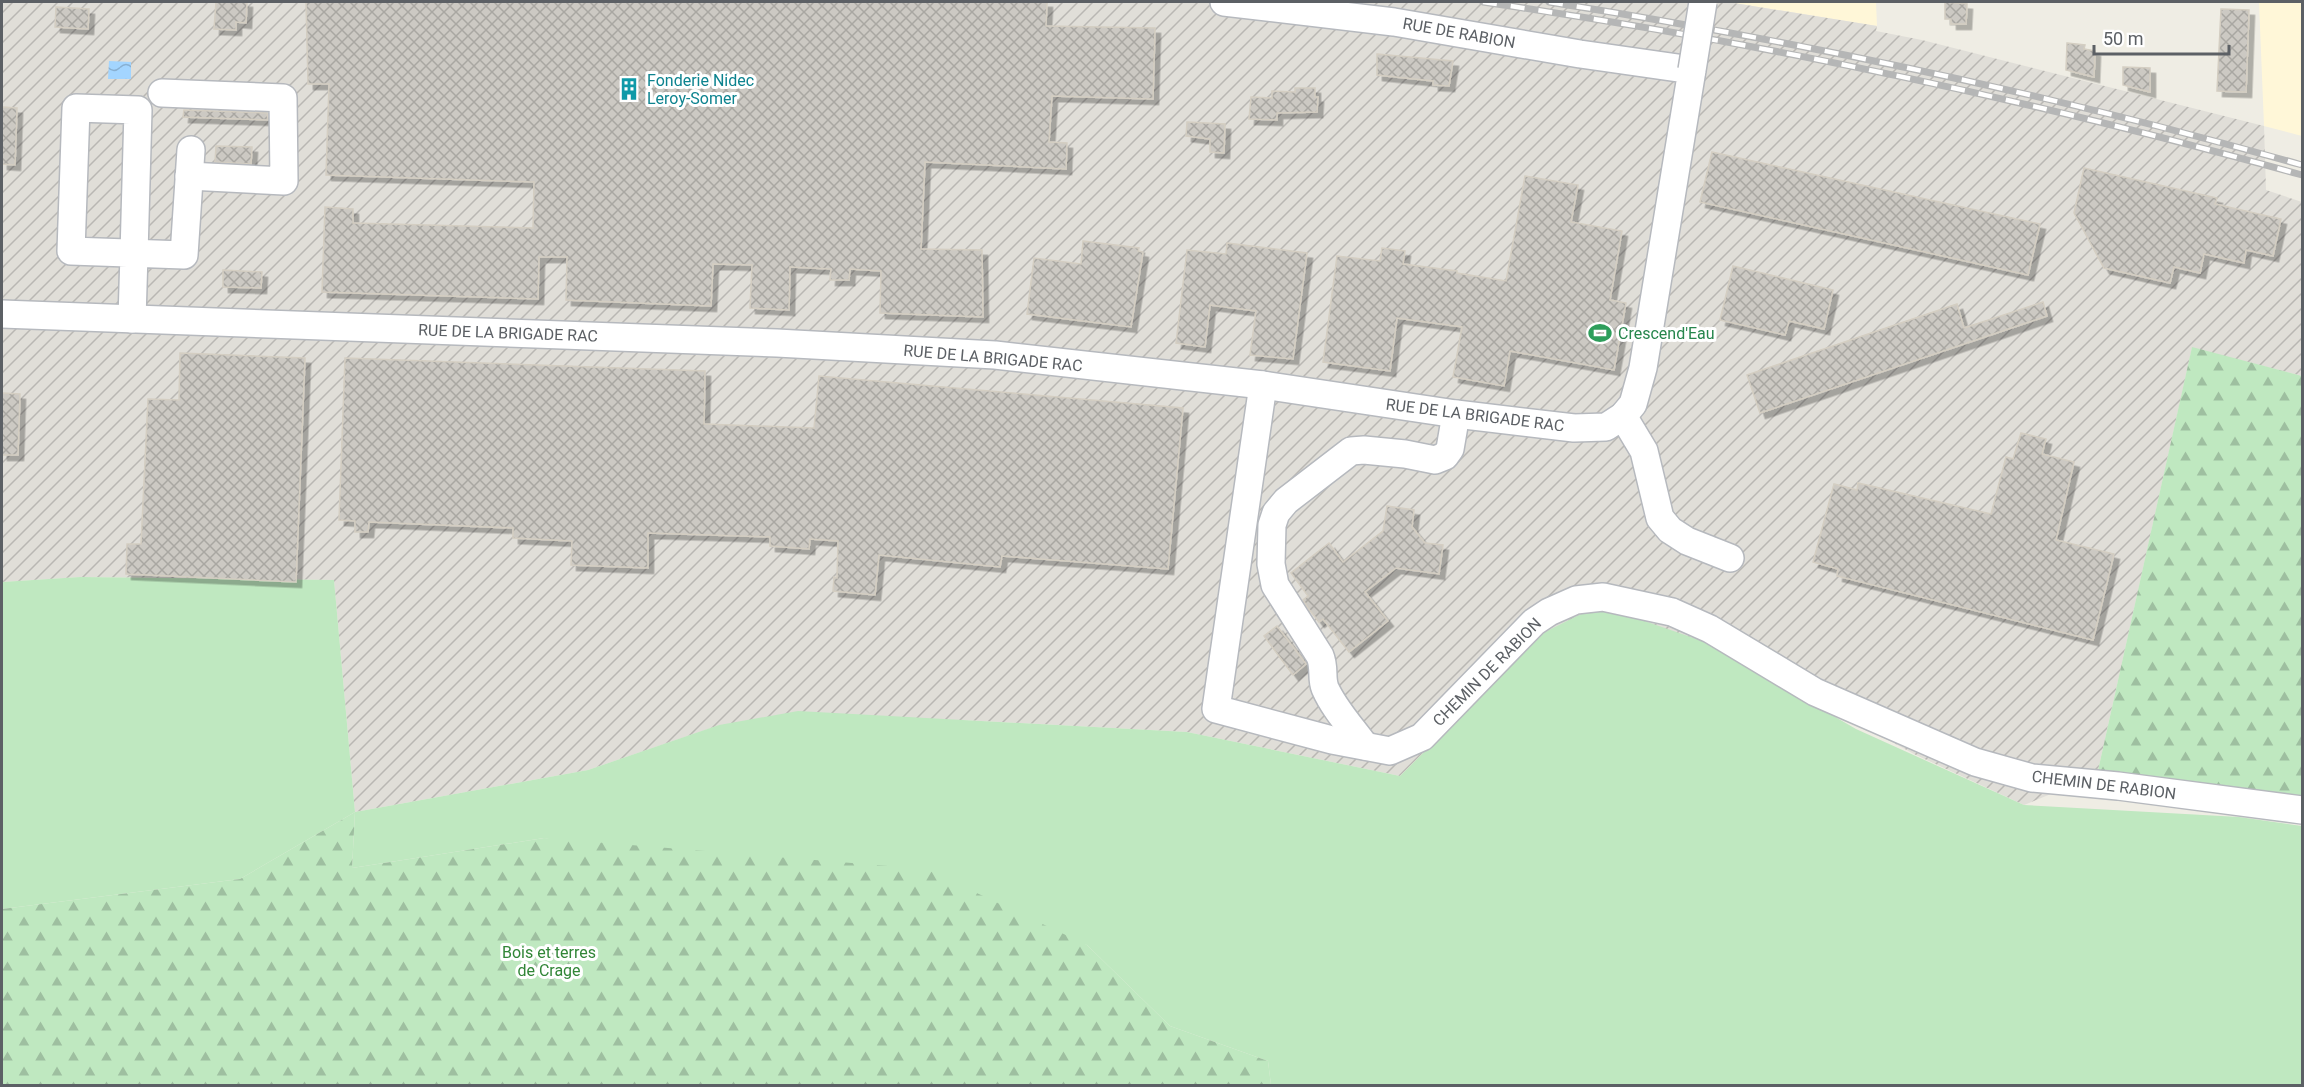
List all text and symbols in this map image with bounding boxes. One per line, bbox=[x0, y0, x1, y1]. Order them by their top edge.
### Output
street label: RUE DE RABION bbox=[1401, 14, 1517, 52]
scale bar bbox=[2094, 18, 2229, 56]
text: 50 m bbox=[2103, 28, 2143, 49]
place label: Fonderie Nidec Leroy-Somer bbox=[647, 71, 754, 108]
building icon: Fonderie Nidec Leroy-Somer bbox=[616, 76, 642, 102]
street label: RUE DE LA BRIGADE RAC bbox=[418, 320, 598, 346]
sports icon: Crescend'Eau bbox=[1587, 320, 1613, 346]
place label: Crescend'Eau bbox=[1618, 324, 1715, 343]
street label: RUE DE LA BRIGADE RAC bbox=[903, 341, 1083, 375]
street label: RUE DE LA BRIGADE RAC bbox=[1385, 395, 1565, 435]
street label: CHEMIN DE RABION bbox=[1429, 614, 1545, 730]
street label: CHEMIN DE RABION bbox=[2031, 767, 2177, 803]
park label: Bois et terres de Crage bbox=[502, 943, 596, 980]

